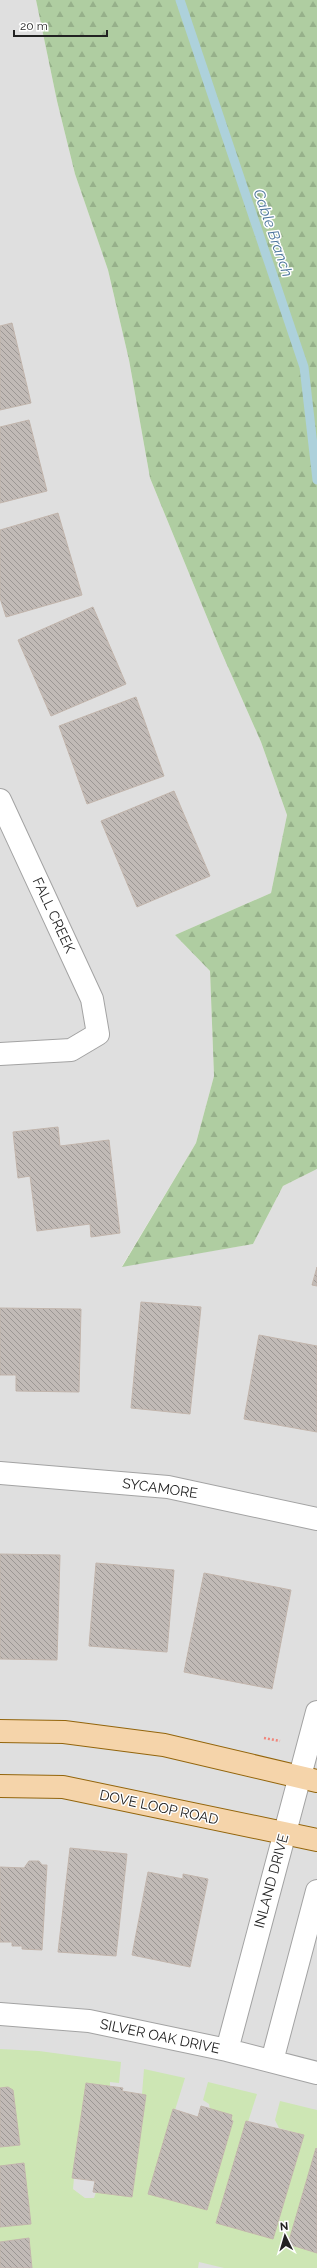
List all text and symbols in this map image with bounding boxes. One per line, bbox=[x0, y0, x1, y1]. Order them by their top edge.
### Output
scale bar bbox=[14, 12, 107, 38]
text: 20 m bbox=[20, 19, 48, 33]
water label: Cable Branch bbox=[250, 187, 296, 279]
street label: FALL CREEK bbox=[30, 875, 78, 955]
street label: SYCAMORE bbox=[121, 1475, 199, 1501]
street label: DOVE LOOP ROAD bbox=[98, 1787, 220, 1827]
street label: INLAND DRIVE bbox=[251, 1832, 291, 1930]
street label: SILVER OAK DRIVE bbox=[99, 2015, 221, 2057]
north arrow bbox=[265, 2216, 305, 2256]
text: N bbox=[279, 2220, 289, 2233]

